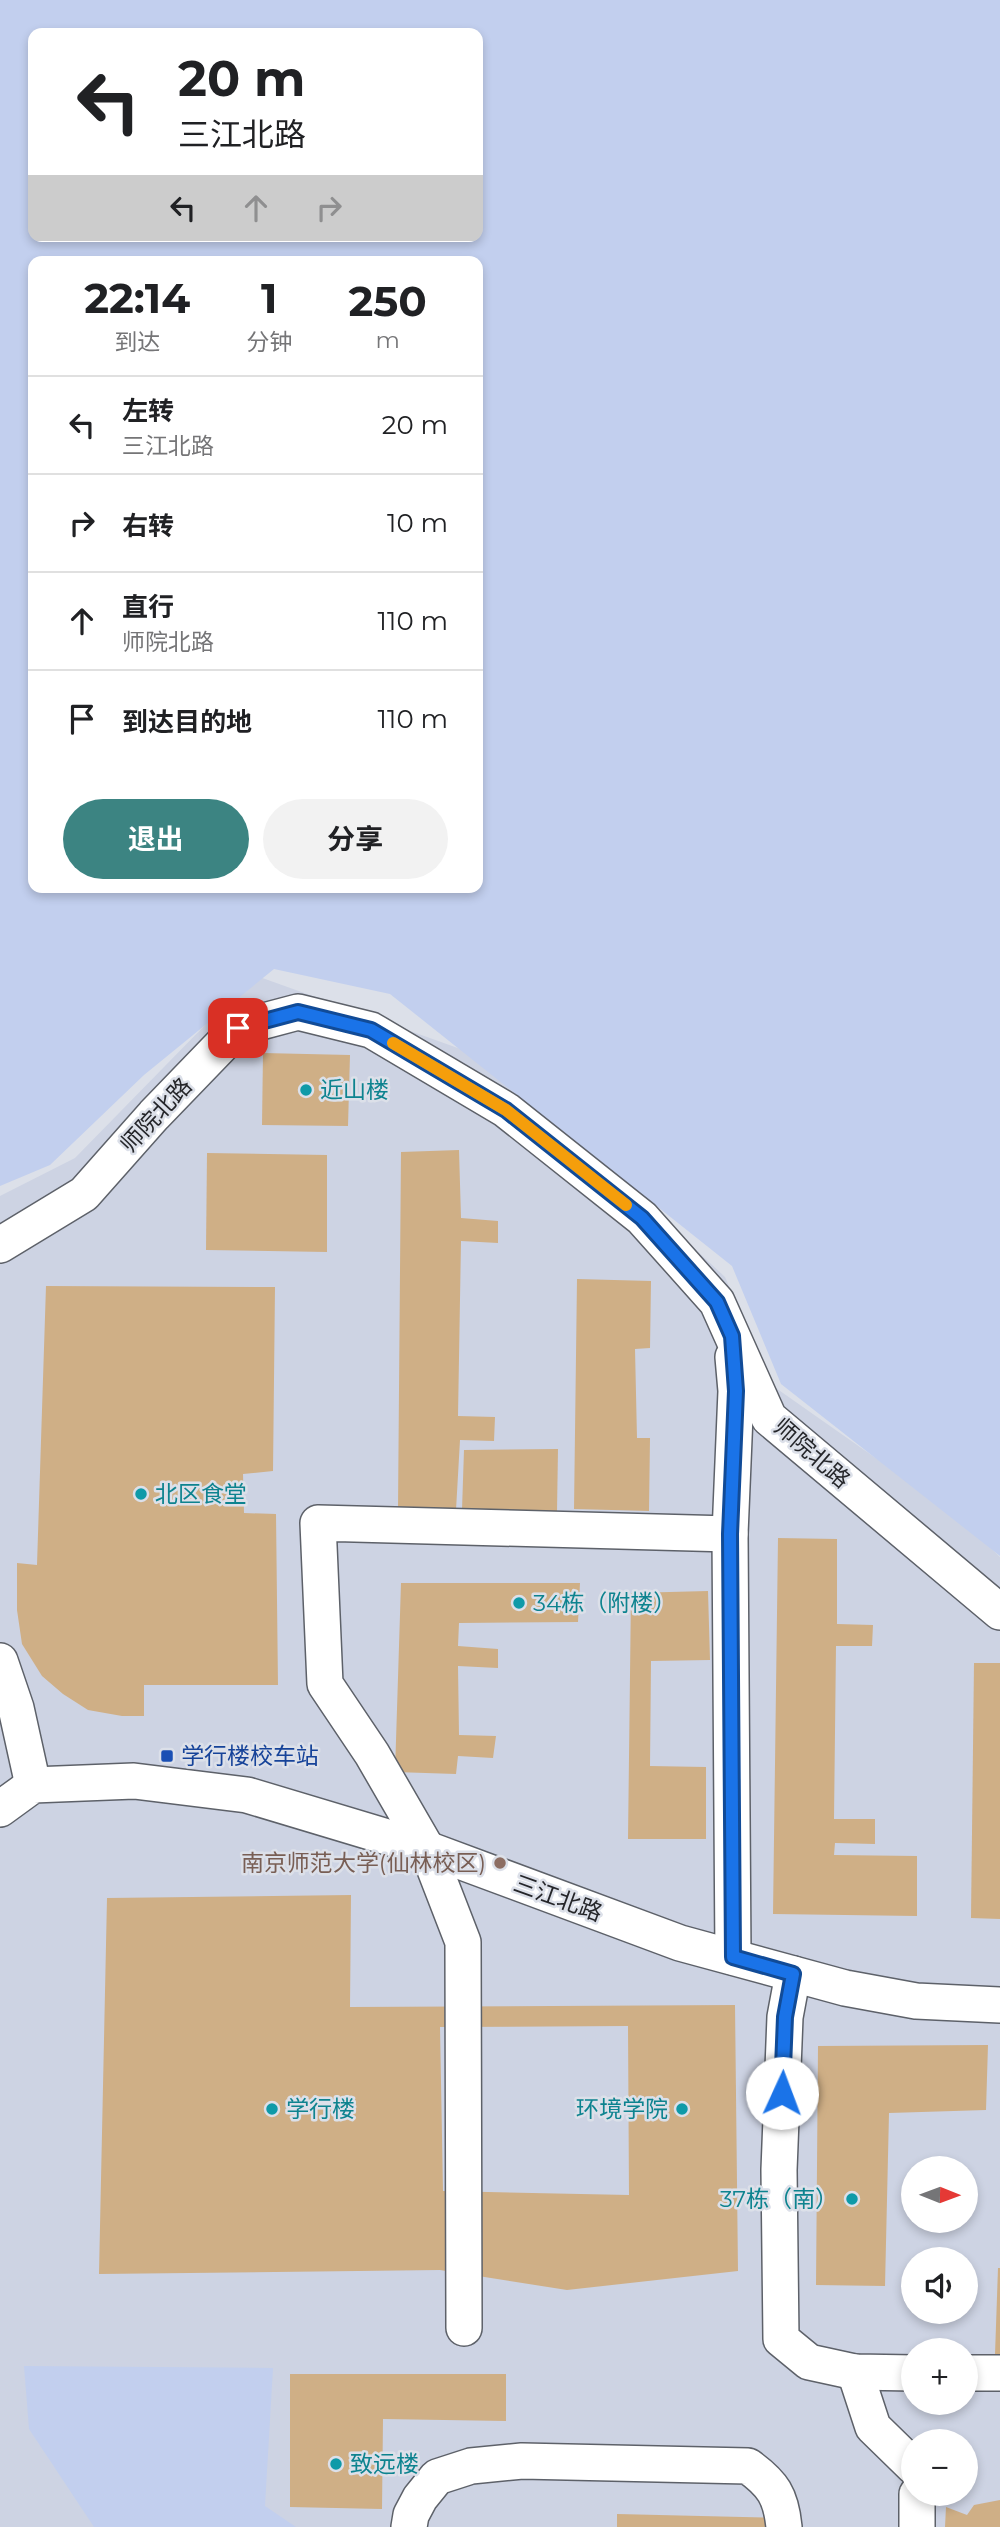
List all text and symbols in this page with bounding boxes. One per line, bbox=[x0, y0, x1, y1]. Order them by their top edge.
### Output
text: 20 m bbox=[178, 49, 305, 108]
icon: left bbox=[63, 56, 154, 147]
text: 三江北路 bbox=[178, 115, 306, 154]
icon: left bbox=[164, 189, 202, 227]
icon: ahead bbox=[237, 189, 275, 227]
icon: right bbox=[310, 189, 348, 227]
text: 22:14 bbox=[84, 272, 190, 324]
text: 1 bbox=[261, 272, 278, 324]
text: 250 bbox=[348, 275, 427, 327]
text: m bbox=[375, 326, 400, 354]
text: 到达 bbox=[114, 328, 160, 356]
text: 分钟 bbox=[246, 328, 292, 356]
text: 左转 bbox=[122, 395, 174, 427]
icon: left bbox=[63, 406, 101, 444]
text: 20 m bbox=[382, 409, 448, 441]
text: 三江北路 bbox=[122, 432, 214, 460]
icon: right bbox=[63, 504, 101, 542]
text: 10 m bbox=[387, 507, 448, 539]
text: 右转 bbox=[122, 510, 174, 542]
text: 直行 bbox=[122, 591, 174, 623]
icon: ahead bbox=[63, 602, 101, 640]
text: 110 m bbox=[378, 605, 448, 637]
text: 师院北路 bbox=[122, 628, 214, 656]
icon: arrive bbox=[63, 700, 101, 738]
text: 110 m bbox=[378, 703, 448, 735]
text: 到达目的地 bbox=[122, 706, 252, 738]
button: 退出 bbox=[63, 799, 249, 879]
button: 分享 bbox=[263, 799, 448, 879]
pin bbox=[208, 998, 268, 1058]
icon: arrive bbox=[219, 1009, 257, 1047]
street label: 师院北路 bbox=[114, 1072, 198, 1158]
place label: 近山楼 bbox=[320, 1076, 389, 1104]
marker: 近山楼 bbox=[298, 1082, 314, 1098]
street label: 师院北路 bbox=[768, 1412, 856, 1494]
place label: 北区食堂 bbox=[155, 1480, 247, 1508]
marker: 北区食堂 bbox=[133, 1486, 149, 1502]
place label: 34栋（附楼） bbox=[533, 1589, 676, 1617]
marker: 34栋（附楼） bbox=[511, 1595, 527, 1611]
place label: 学行楼校车站 bbox=[181, 1742, 319, 1770]
marker: 学行楼校车站 bbox=[159, 1748, 175, 1764]
place label: 南京师范大学(仙林校区) bbox=[241, 1849, 486, 1877]
marker: 南京师范大学(仙林校区) bbox=[492, 1855, 508, 1871]
street label: 三江北路 bbox=[510, 1869, 606, 1927]
position arrow bbox=[745, 2056, 819, 2130]
place label: 学行楼 bbox=[286, 2095, 355, 2123]
place label: 环境学院 bbox=[576, 2095, 668, 2123]
marker: 学行楼 bbox=[264, 2101, 280, 2117]
marker: 环境学院 bbox=[674, 2101, 690, 2117]
north arrow bbox=[901, 2156, 978, 2233]
map controls bbox=[901, 2156, 978, 2506]
place label: 37栋（南） bbox=[720, 2185, 838, 2213]
marker: 37栋（南） bbox=[844, 2191, 860, 2207]
button: sound bbox=[901, 2247, 978, 2324]
button: + bbox=[901, 2338, 978, 2415]
button: − bbox=[901, 2429, 978, 2506]
place label: 致远楼 bbox=[350, 2450, 419, 2478]
marker: 致远楼 bbox=[328, 2456, 344, 2472]

